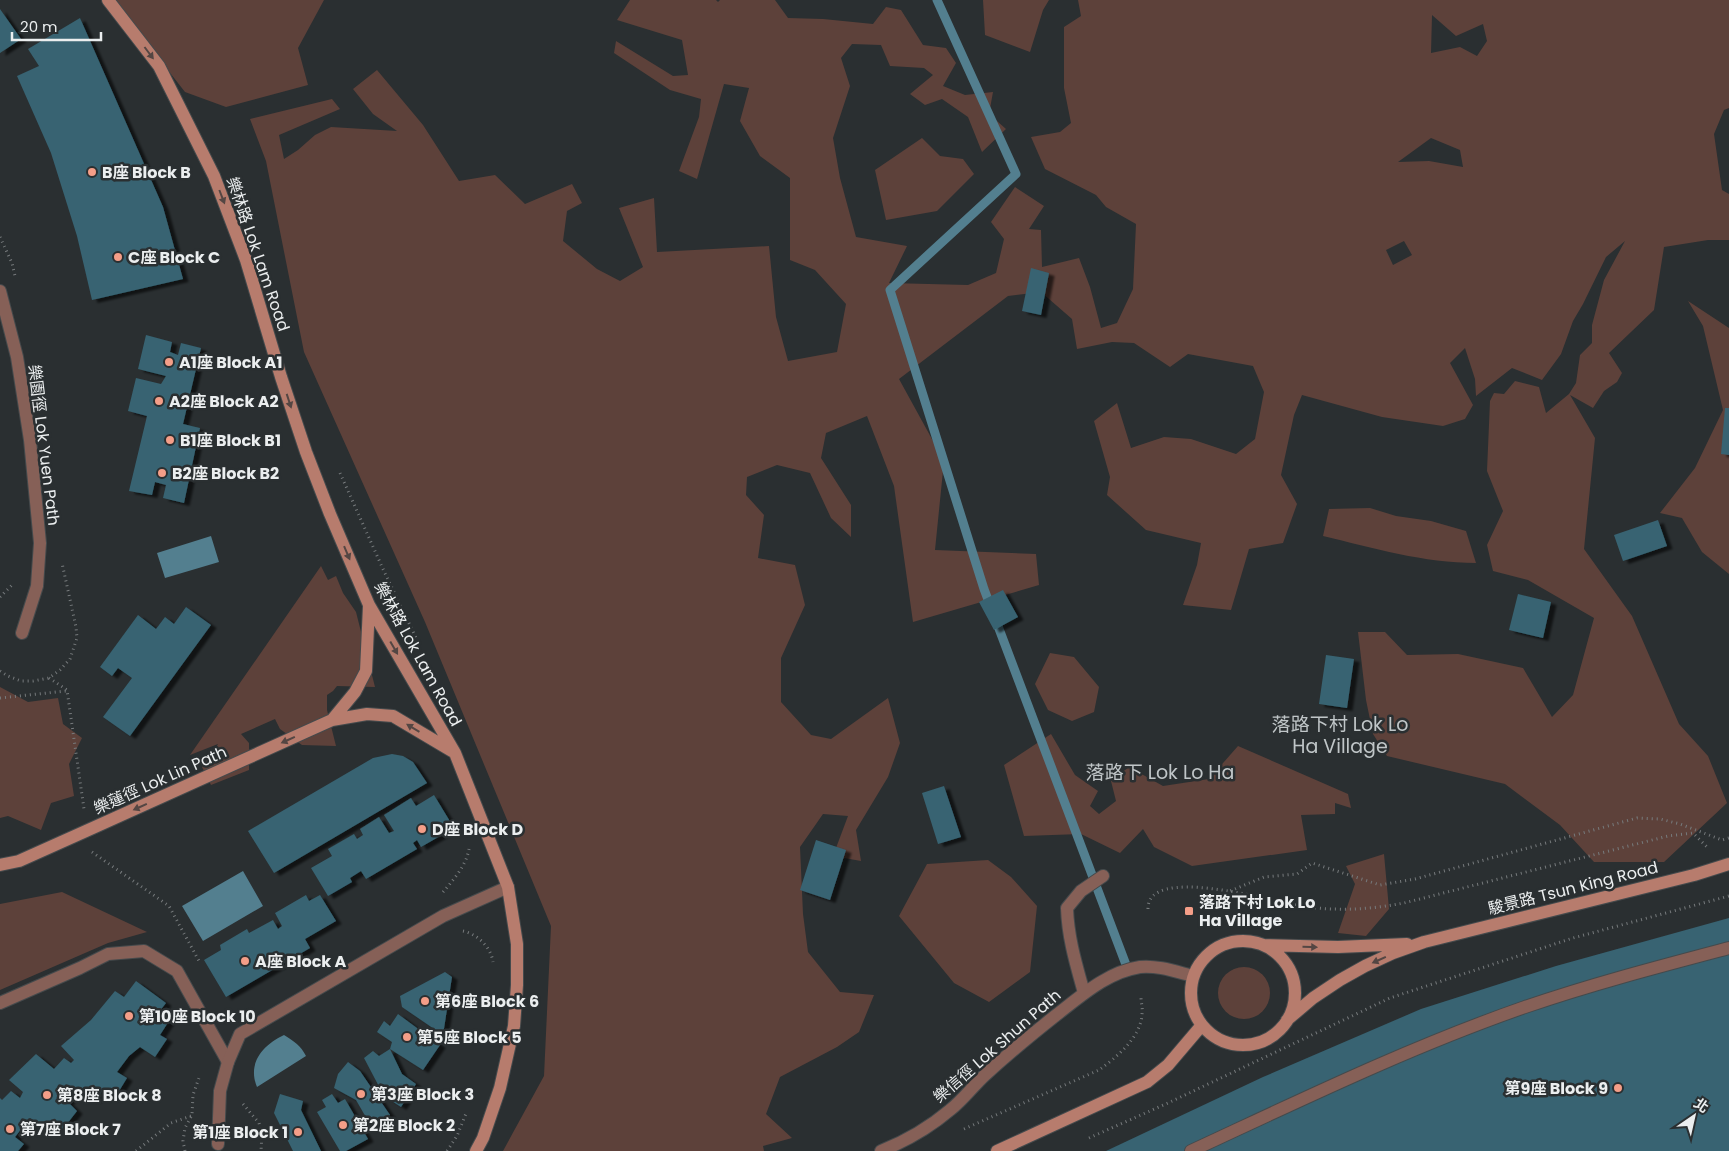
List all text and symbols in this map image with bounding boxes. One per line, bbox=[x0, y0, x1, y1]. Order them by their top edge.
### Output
scale bar bbox=[12, 10, 101, 42]
text: 20 m bbox=[20, 16, 58, 37]
one-way arrow bbox=[143, 46, 154, 59]
place label: B座 Block B bbox=[102, 161, 191, 184]
marker: B座 Block B bbox=[86, 166, 98, 178]
street label: 樂林路 Lok Lam Road bbox=[221, 174, 295, 334]
one-way arrow bbox=[219, 190, 227, 204]
place label: C座 Block C bbox=[128, 246, 220, 269]
marker: C座 Block C bbox=[112, 251, 124, 263]
place label: A1座 Block A1 bbox=[179, 351, 282, 374]
marker: A1座 Block A1 bbox=[163, 356, 175, 368]
street label: 樂園徑 Lok Yuen Path bbox=[23, 363, 65, 527]
place label: A2座 Block A2 bbox=[169, 390, 279, 413]
one-way arrow bbox=[286, 394, 293, 409]
marker: A2座 Block A2 bbox=[153, 395, 165, 407]
place label: B1座 Block B1 bbox=[180, 429, 281, 452]
marker: B1座 Block B1 bbox=[164, 434, 176, 446]
place label: B2座 Block B2 bbox=[172, 462, 279, 485]
marker: B2座 Block B2 bbox=[156, 467, 168, 479]
one-way arrow bbox=[343, 546, 351, 560]
street label: 樂林路 Lok Lam Road bbox=[369, 578, 467, 730]
one-way arrow bbox=[389, 641, 398, 654]
district label: 落路下村 Lok Lo Ha Village bbox=[1272, 711, 1408, 760]
one-way arrow bbox=[406, 723, 419, 732]
one-way arrow bbox=[281, 736, 295, 744]
street label: 樂蓮徑 Lok Lin Path bbox=[90, 740, 230, 820]
district label: 落路下 Lok Lo Ha bbox=[1086, 759, 1234, 786]
one-way arrow bbox=[133, 803, 147, 811]
place label: D座 Block D bbox=[432, 818, 523, 841]
marker: D座 Block D bbox=[416, 823, 428, 835]
street label: 駿景路 Tsun King Road bbox=[1486, 856, 1660, 920]
place label: 落路下村 Lok Lo Ha Village bbox=[1199, 891, 1315, 932]
marker: 落路下村 Lok Lo Ha Village bbox=[1183, 905, 1195, 917]
one-way arrow bbox=[1302, 943, 1318, 951]
place label: A座 Block A bbox=[255, 950, 347, 973]
marker: A座 Block A bbox=[239, 955, 251, 967]
one-way arrow bbox=[1372, 956, 1386, 964]
street label: 樂信徑 Lok Shun Path bbox=[928, 984, 1066, 1108]
place label: 第6座 Block 6 bbox=[435, 990, 539, 1013]
marker: 第6座 Block 6 bbox=[419, 995, 431, 1007]
place label: 第10座 Block 10 bbox=[139, 1005, 256, 1028]
marker: 第10座 Block 10 bbox=[123, 1010, 135, 1022]
place label: 第5座 Block 5 bbox=[417, 1026, 522, 1049]
marker: 第5座 Block 5 bbox=[401, 1031, 413, 1043]
place label: 第9座 Block 9 bbox=[1505, 1077, 1608, 1100]
marker: 第9座 Block 9 bbox=[1612, 1082, 1624, 1094]
place label: 第3座 Block 3 bbox=[371, 1083, 474, 1106]
place label: 第8座 Block 8 bbox=[57, 1084, 162, 1107]
marker: 第3座 Block 3 bbox=[355, 1088, 367, 1100]
marker: 第8座 Block 8 bbox=[41, 1089, 53, 1101]
north arrow bbox=[1669, 1091, 1719, 1141]
text: 北 bbox=[1690, 1093, 1713, 1117]
place label: 第2座 Block 2 bbox=[353, 1114, 455, 1137]
place label: 第7座 Block 7 bbox=[20, 1118, 121, 1141]
marker: 第2座 Block 2 bbox=[337, 1119, 349, 1131]
place label: 第1座 Block 1 bbox=[192, 1121, 288, 1144]
marker: 第7座 Block 7 bbox=[4, 1123, 16, 1135]
marker: 第1座 Block 1 bbox=[292, 1126, 304, 1138]

